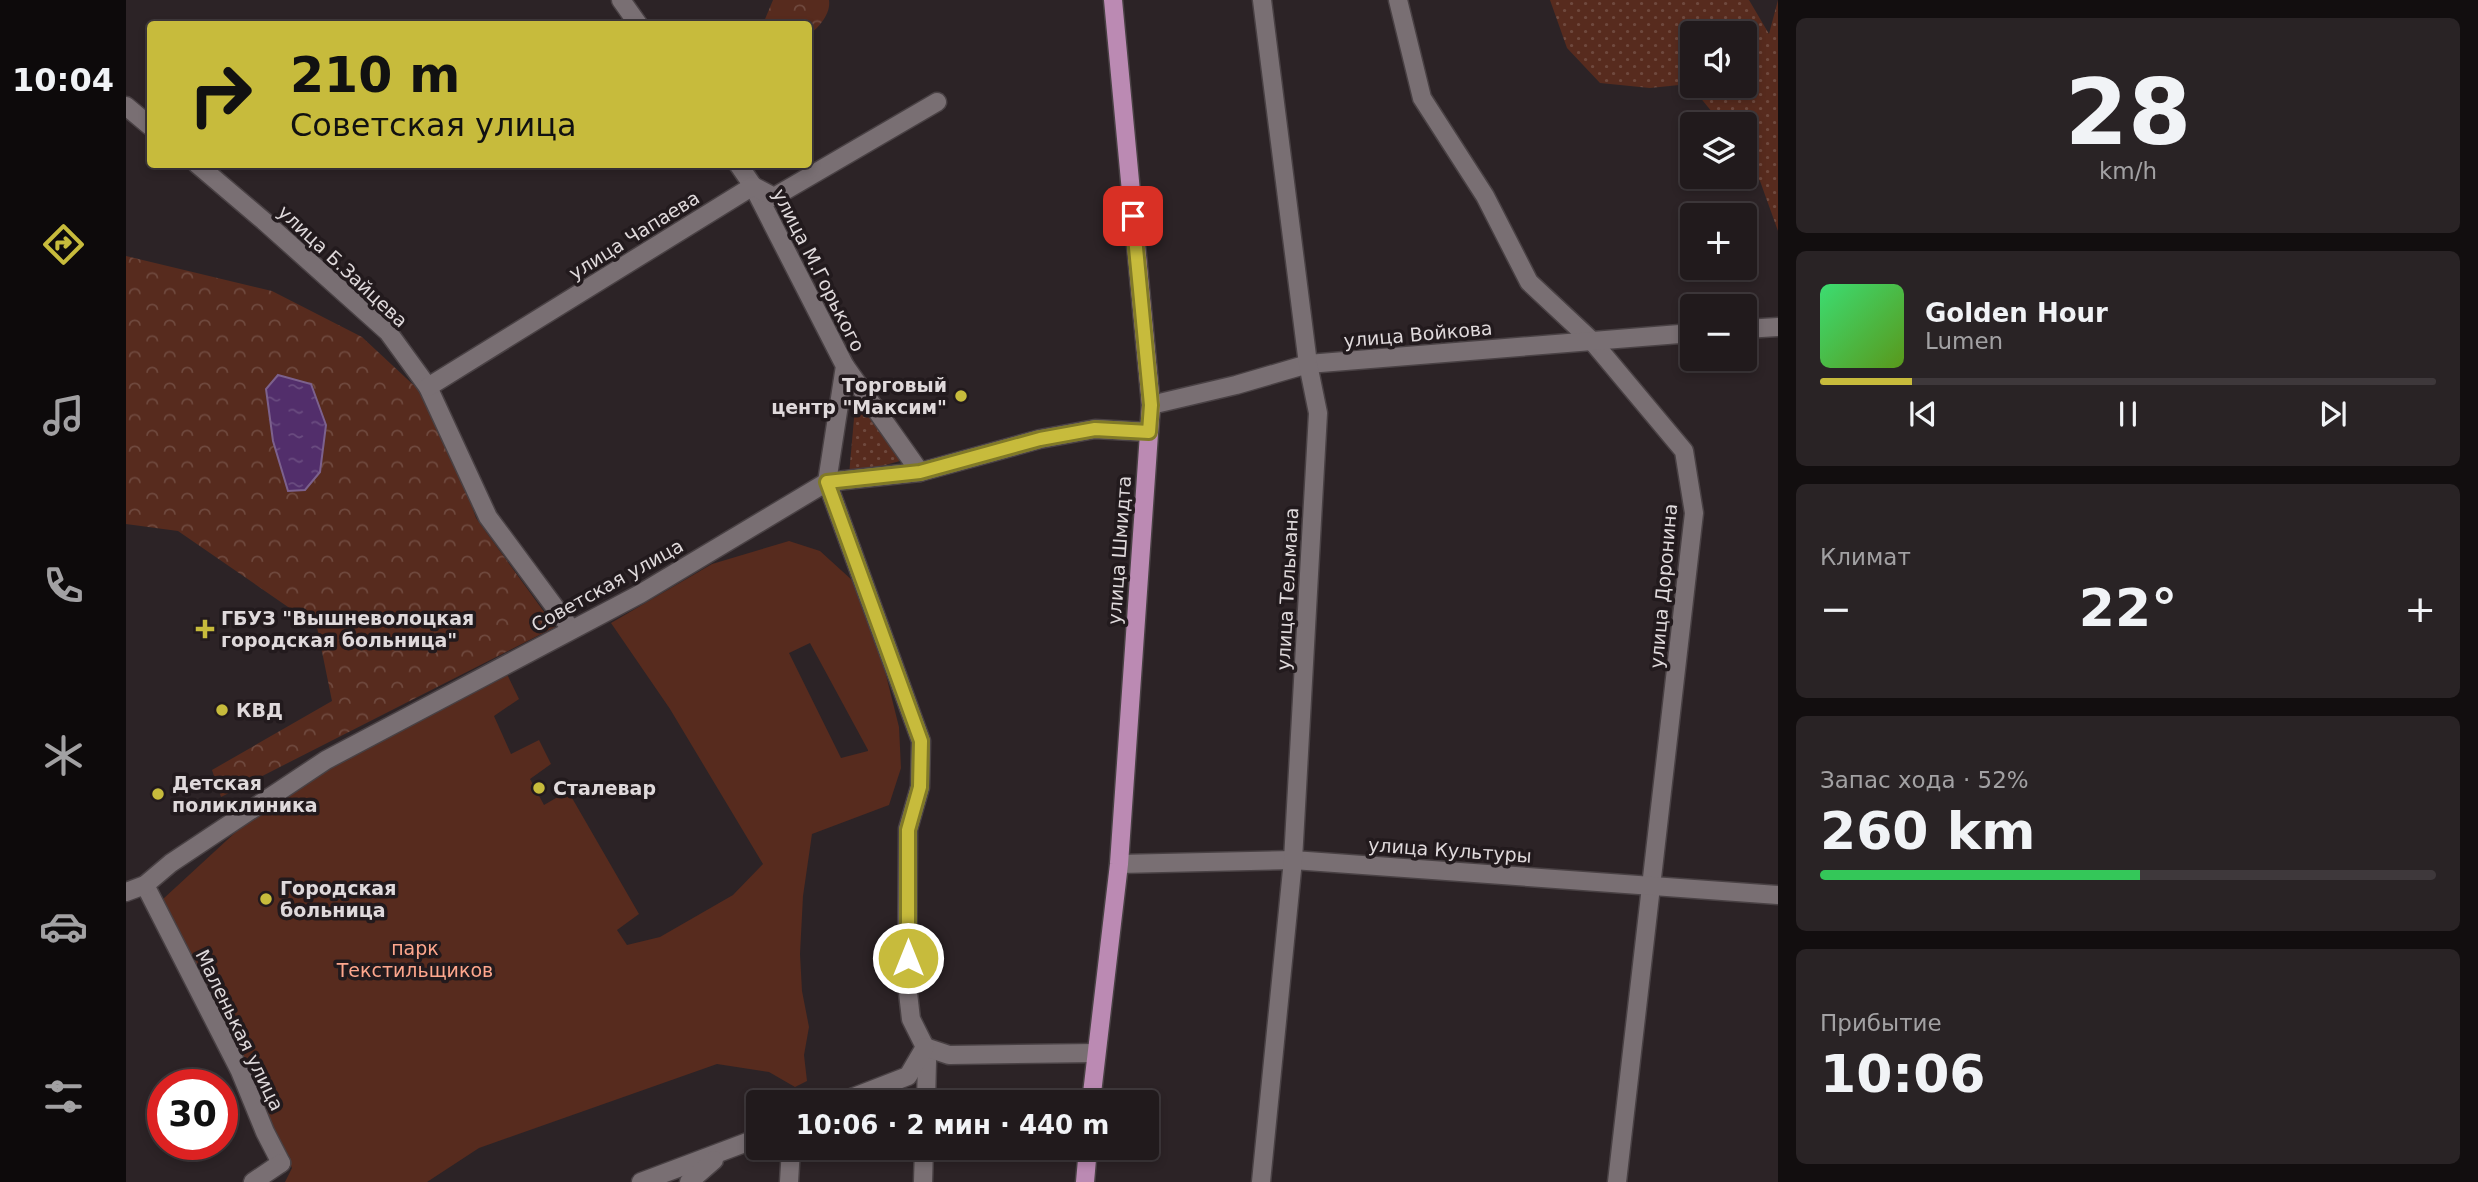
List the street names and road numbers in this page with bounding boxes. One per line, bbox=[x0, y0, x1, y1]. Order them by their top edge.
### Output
street label: улица М.Горького bbox=[768, 185, 870, 355]
street label: улица Чапаева bbox=[565, 186, 703, 284]
street label: улица Б.Зайцева bbox=[274, 200, 412, 332]
street label: улица Войкова bbox=[1343, 317, 1493, 351]
street label: улица Шмидта bbox=[1103, 475, 1135, 625]
street label: улица Доронина bbox=[1645, 503, 1681, 669]
street label: улица Тельмана bbox=[1272, 507, 1302, 671]
street label: Советская улица bbox=[527, 534, 687, 636]
street label: улица Культуры bbox=[1368, 833, 1532, 867]
street label: Маленькая улица bbox=[191, 946, 289, 1114]

